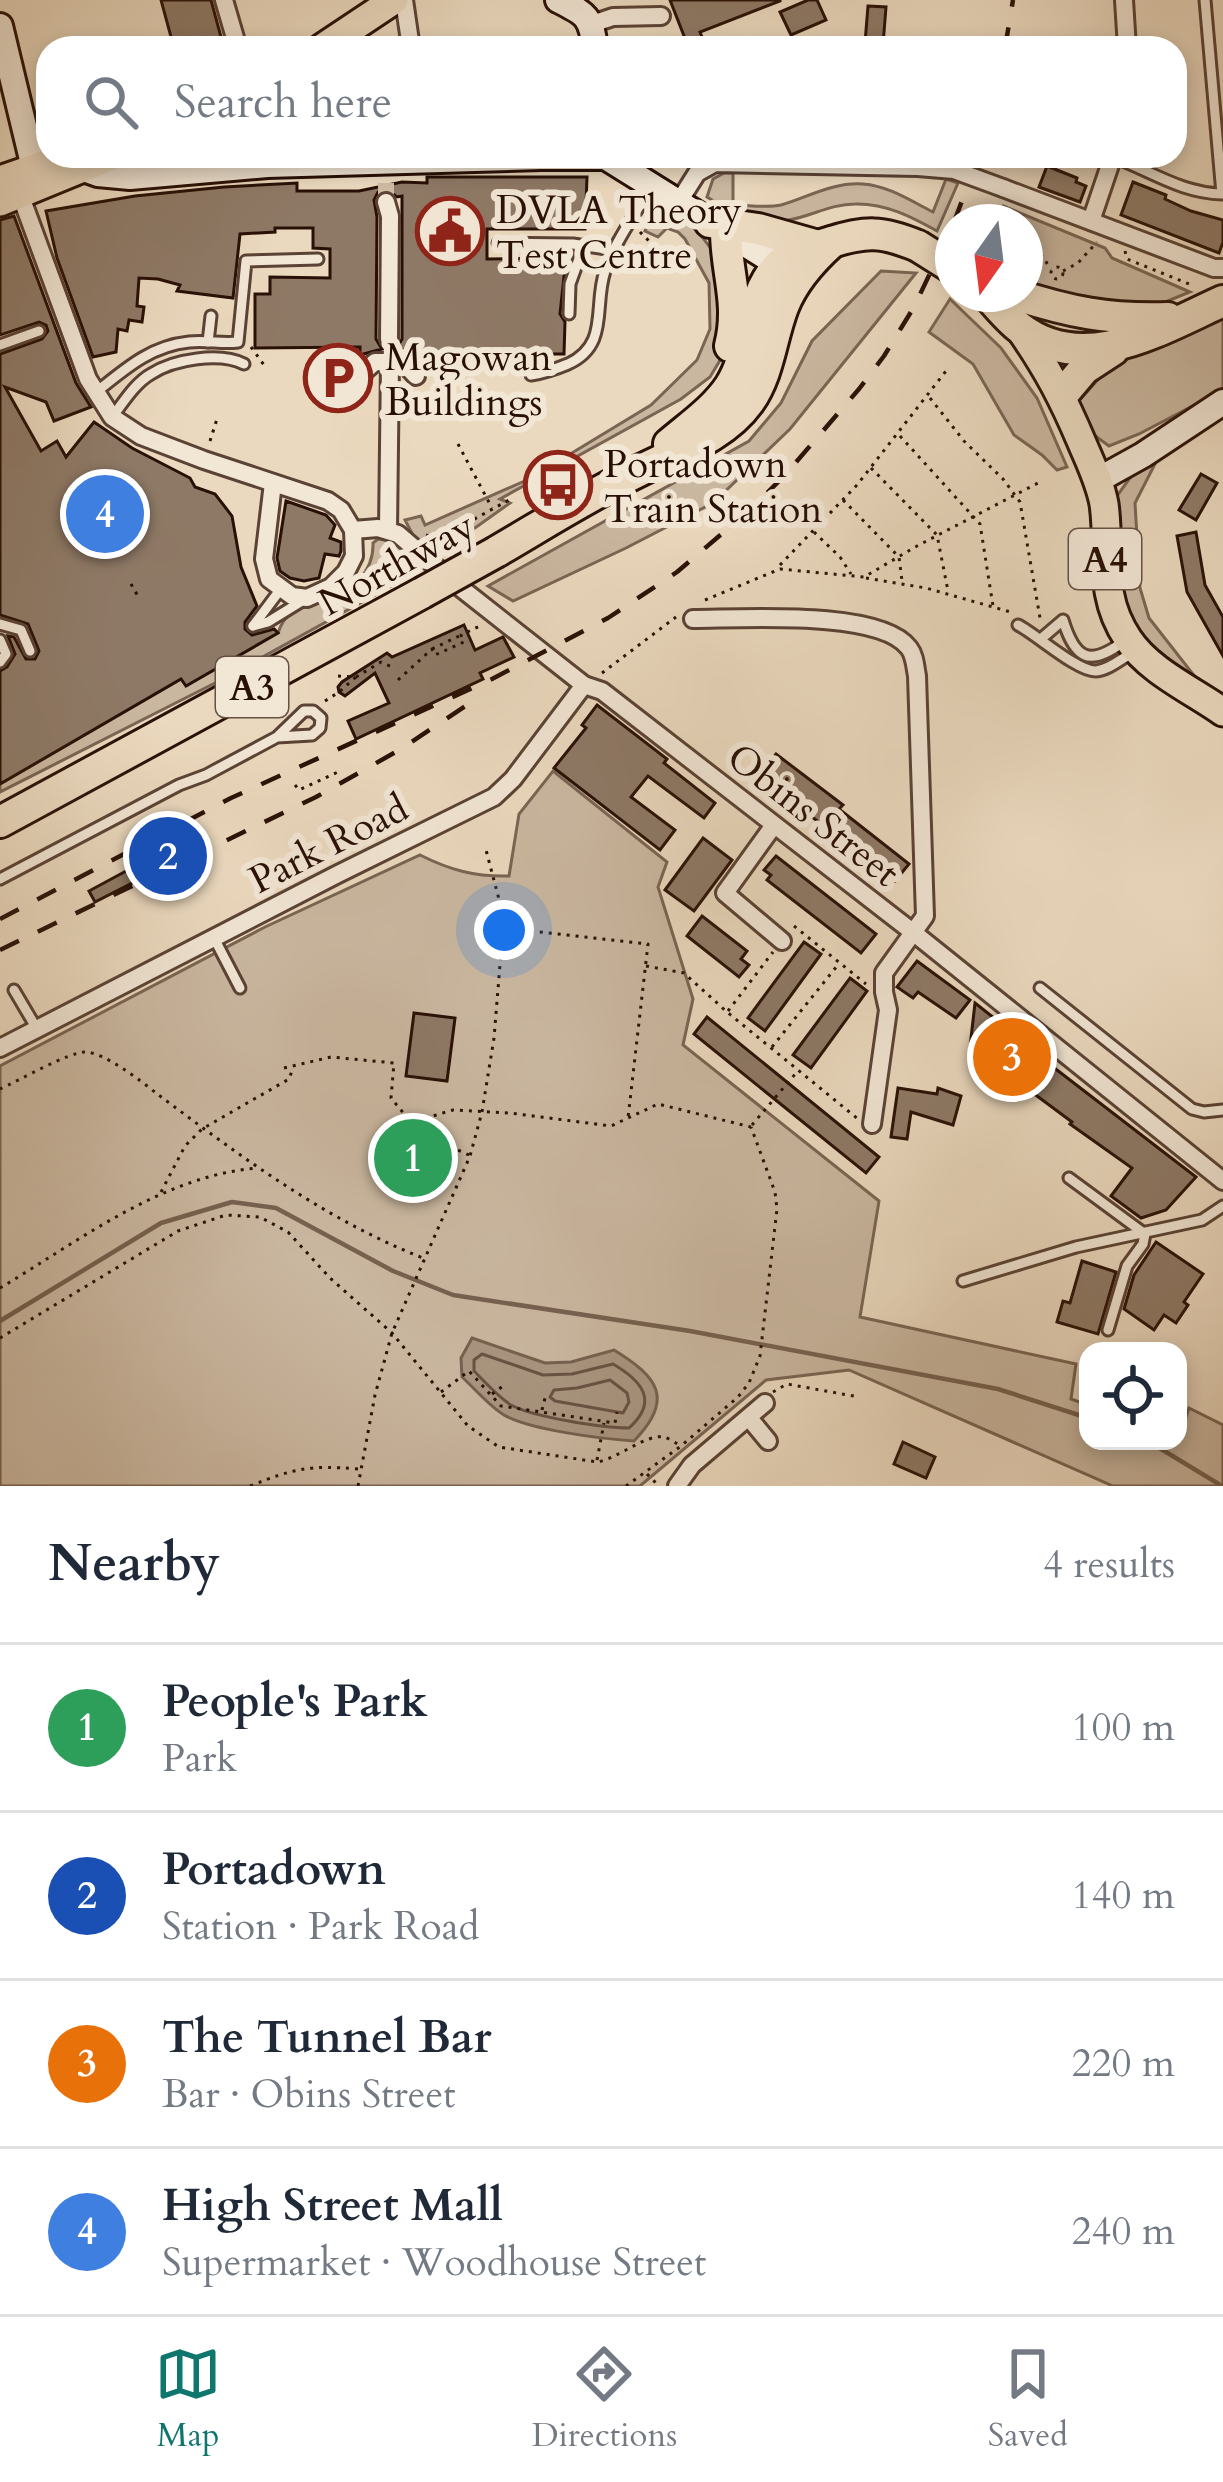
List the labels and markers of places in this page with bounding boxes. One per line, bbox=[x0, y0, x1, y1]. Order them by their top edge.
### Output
place label: DVLA Theory Test Centre bbox=[496, 184, 742, 282]
public building icon: DVLA Theory Test Centre bbox=[415, 196, 485, 266]
place label: Magowan Buildings bbox=[385, 331, 552, 429]
parking icon: Magowan Buildings bbox=[303, 343, 373, 413]
place label: Portadown Train Station bbox=[604, 438, 823, 536]
bus stop icon: Portadown Train Station bbox=[523, 450, 593, 520]
pin: 4 bbox=[66, 469, 144, 559]
pin: 2 bbox=[129, 811, 207, 901]
pin: 3 bbox=[973, 1012, 1051, 1102]
pin: 1 bbox=[374, 1113, 452, 1203]

